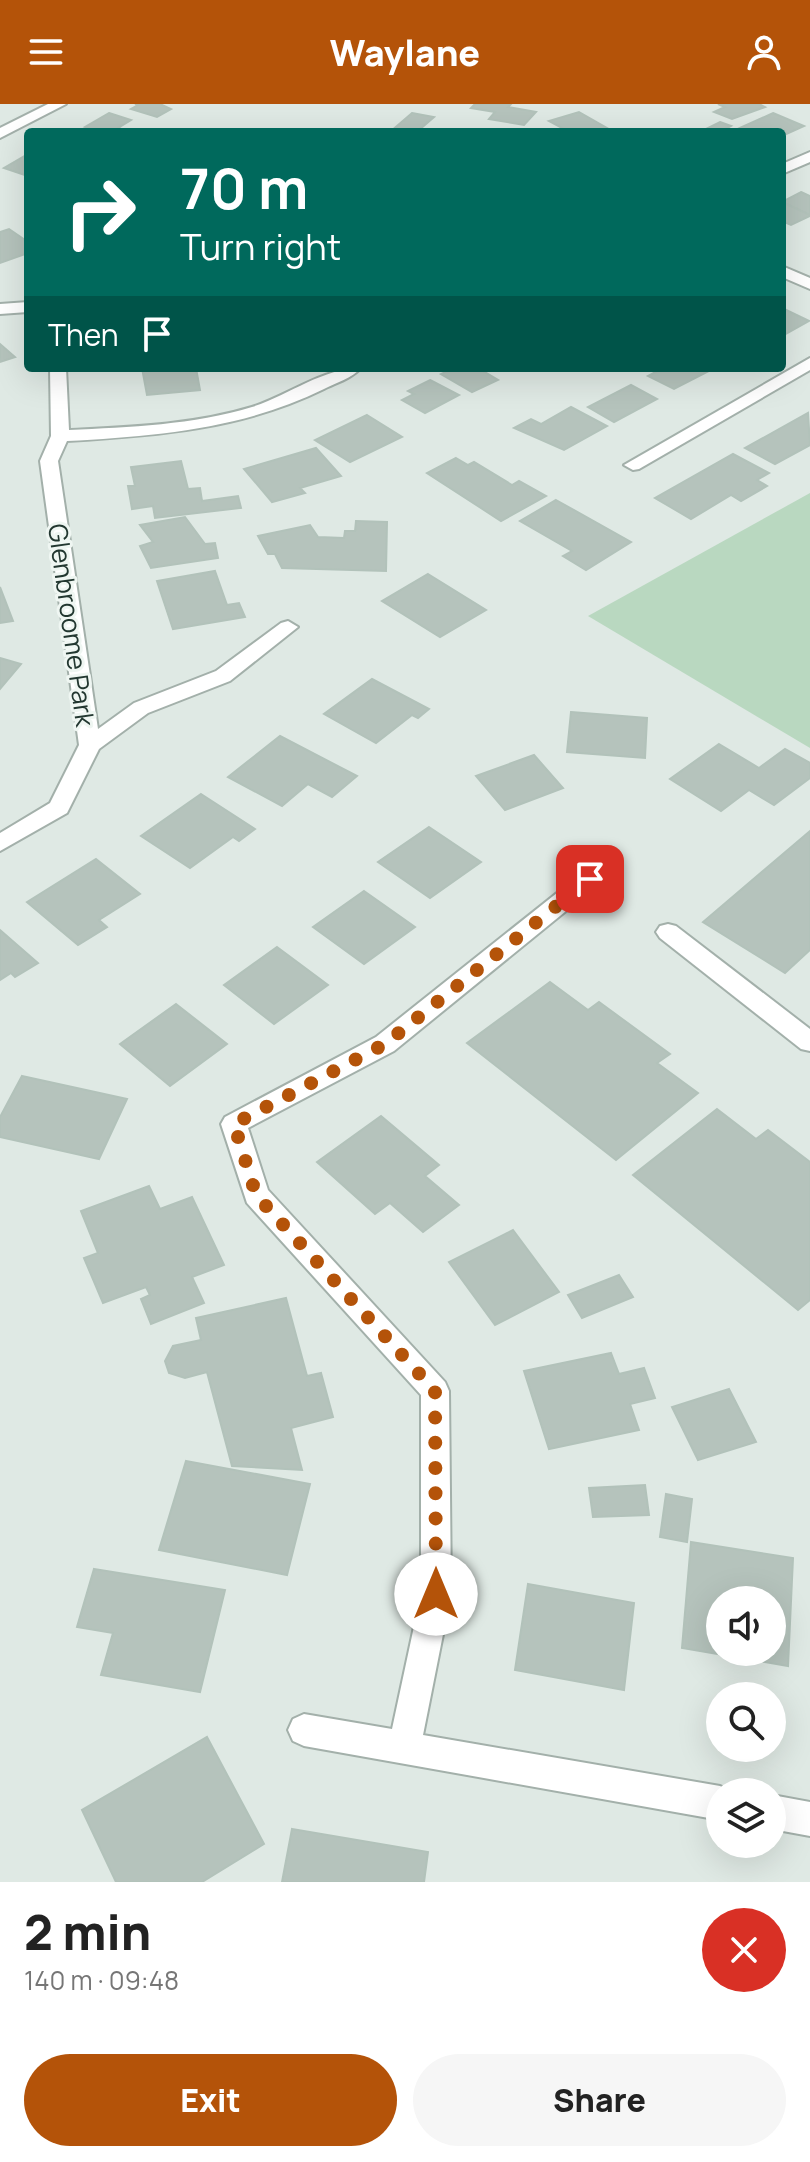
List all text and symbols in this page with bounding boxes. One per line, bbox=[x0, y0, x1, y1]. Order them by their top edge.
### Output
text: Waylane bbox=[330, 28, 480, 77]
icon: menu bbox=[24, 30, 68, 74]
icon: person bbox=[742, 30, 786, 74]
text: 70 m bbox=[180, 149, 308, 226]
icon: right bbox=[48, 160, 152, 264]
text: Turn right bbox=[180, 222, 341, 271]
icon: arrive bbox=[135, 312, 179, 356]
text: Then bbox=[48, 314, 119, 355]
street label: Glenbroome Park bbox=[40, 521, 104, 730]
pin bbox=[556, 845, 624, 913]
icon: arrive bbox=[568, 857, 612, 901]
position arrow bbox=[394, 1552, 478, 1636]
map controls bbox=[706, 1586, 786, 1858]
button: sound bbox=[706, 1586, 786, 1666]
button: search bbox=[706, 1682, 786, 1762]
button: layers bbox=[706, 1778, 786, 1858]
text: 2 min bbox=[24, 1899, 151, 1964]
button: close bbox=[702, 1908, 786, 1992]
text: 140 m · 09:48 bbox=[24, 1962, 179, 1998]
button: Exit bbox=[24, 2054, 397, 2146]
button: Share bbox=[413, 2054, 786, 2146]

